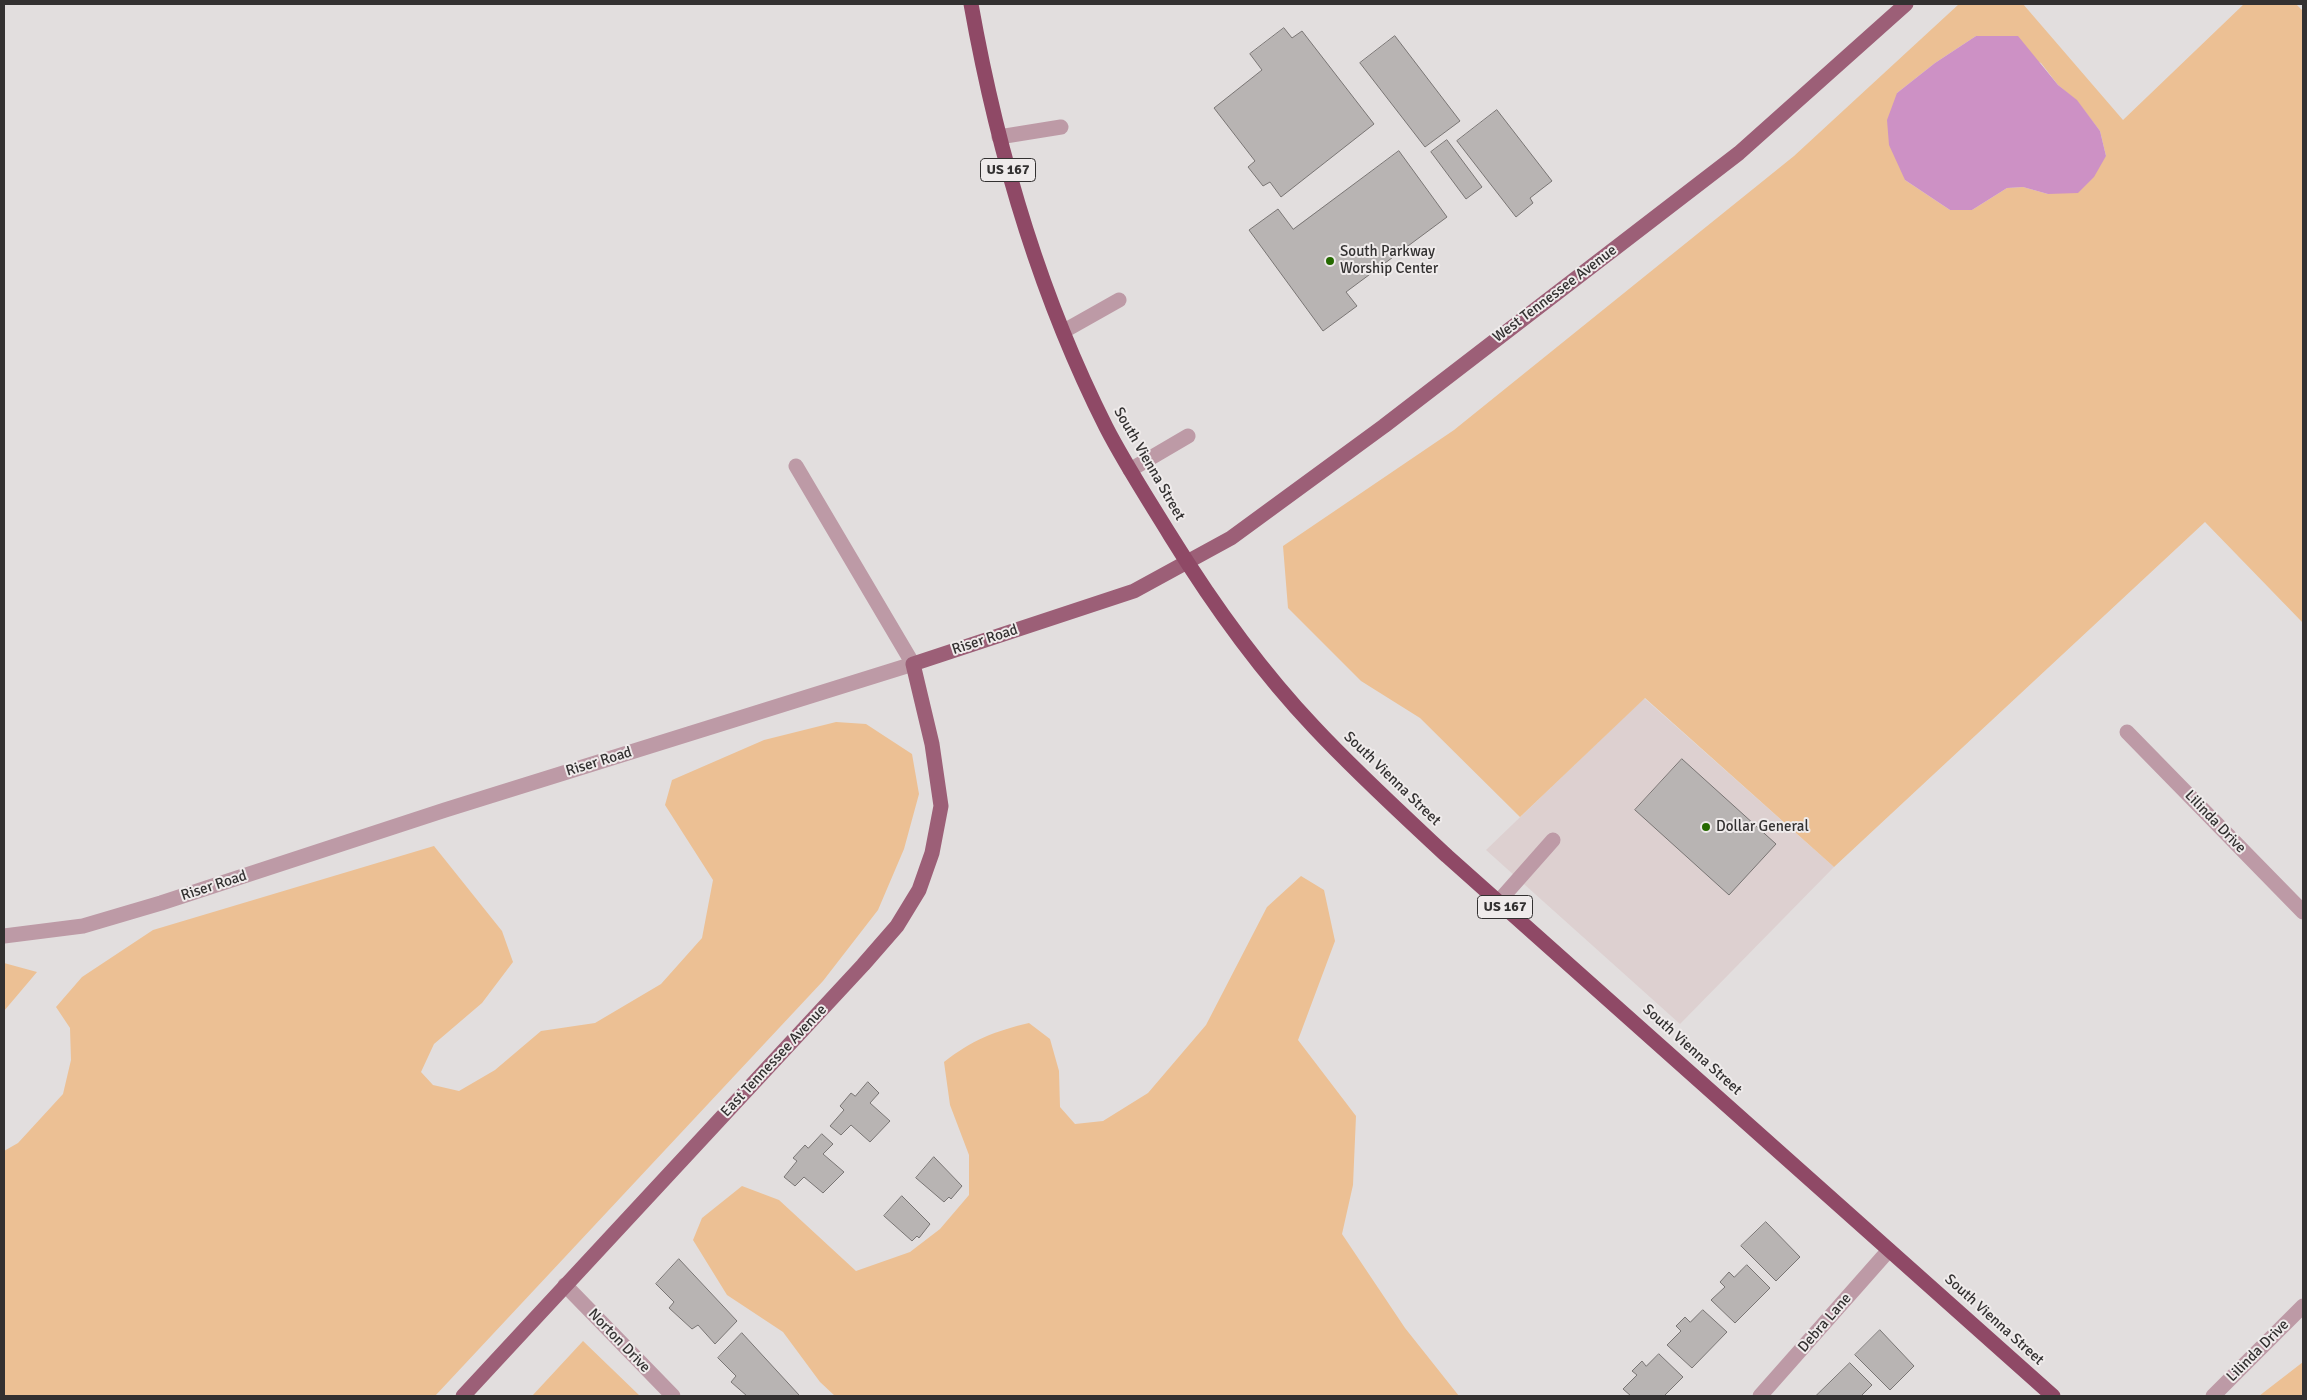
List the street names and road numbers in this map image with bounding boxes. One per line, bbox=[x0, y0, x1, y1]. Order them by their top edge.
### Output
road number: US 167 bbox=[980, 158, 1036, 182]
street label: West Tennessee Avenue bbox=[1489, 241, 1621, 347]
street label: South Vienna Street bbox=[1109, 404, 1189, 524]
street label: Riser Road bbox=[950, 621, 1020, 659]
street label: South Vienna Street bbox=[1340, 728, 1444, 830]
street label: Riser Road bbox=[564, 743, 634, 781]
street label: Lilinda Drive bbox=[2181, 787, 2249, 857]
street label: Riser Road bbox=[179, 867, 249, 905]
road number: US 167 bbox=[1478, 896, 1532, 919]
street label: East Tennessee Avenue bbox=[717, 1001, 831, 1121]
street label: South Vienna Street bbox=[1639, 1001, 1745, 1099]
street label: South Vienna Street bbox=[1941, 1271, 2047, 1369]
street label: Debra Lane bbox=[1794, 1290, 1856, 1356]
street label: Norton Drive bbox=[584, 1305, 654, 1377]
street label: Lilinda Drive bbox=[2223, 1316, 2293, 1386]

